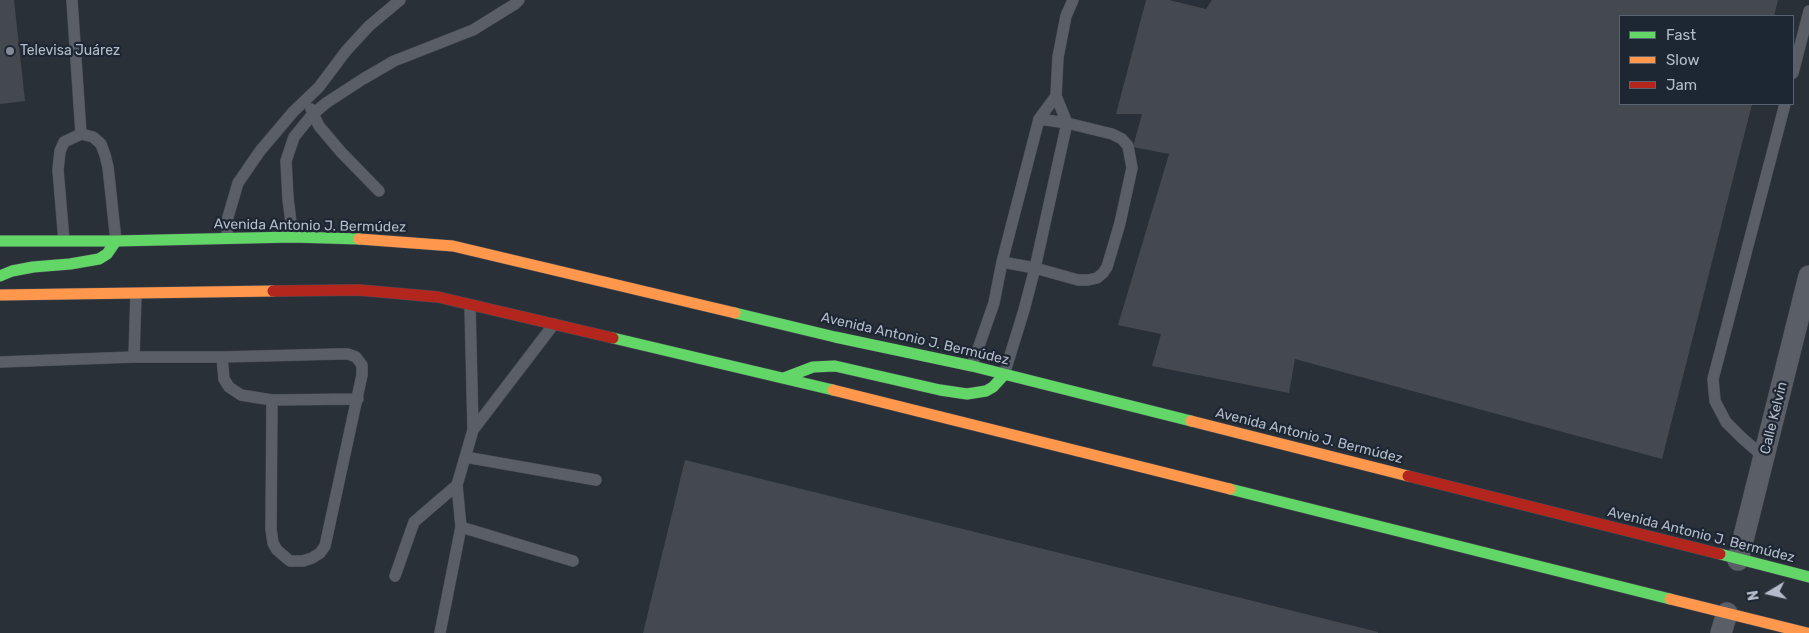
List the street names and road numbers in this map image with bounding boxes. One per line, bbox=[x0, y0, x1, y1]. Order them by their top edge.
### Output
street label: Avenida Antonio J. Bermúdez bbox=[214, 216, 406, 236]
street label: Avenida Antonio J. Bermúdez bbox=[819, 309, 1011, 369]
street label: Calle Kelvin bbox=[1757, 380, 1791, 456]
street label: Avenida Antonio J. Bermúdez bbox=[1214, 405, 1404, 467]
street label: Avenida Antonio J. Bermúdez bbox=[1606, 504, 1796, 566]

